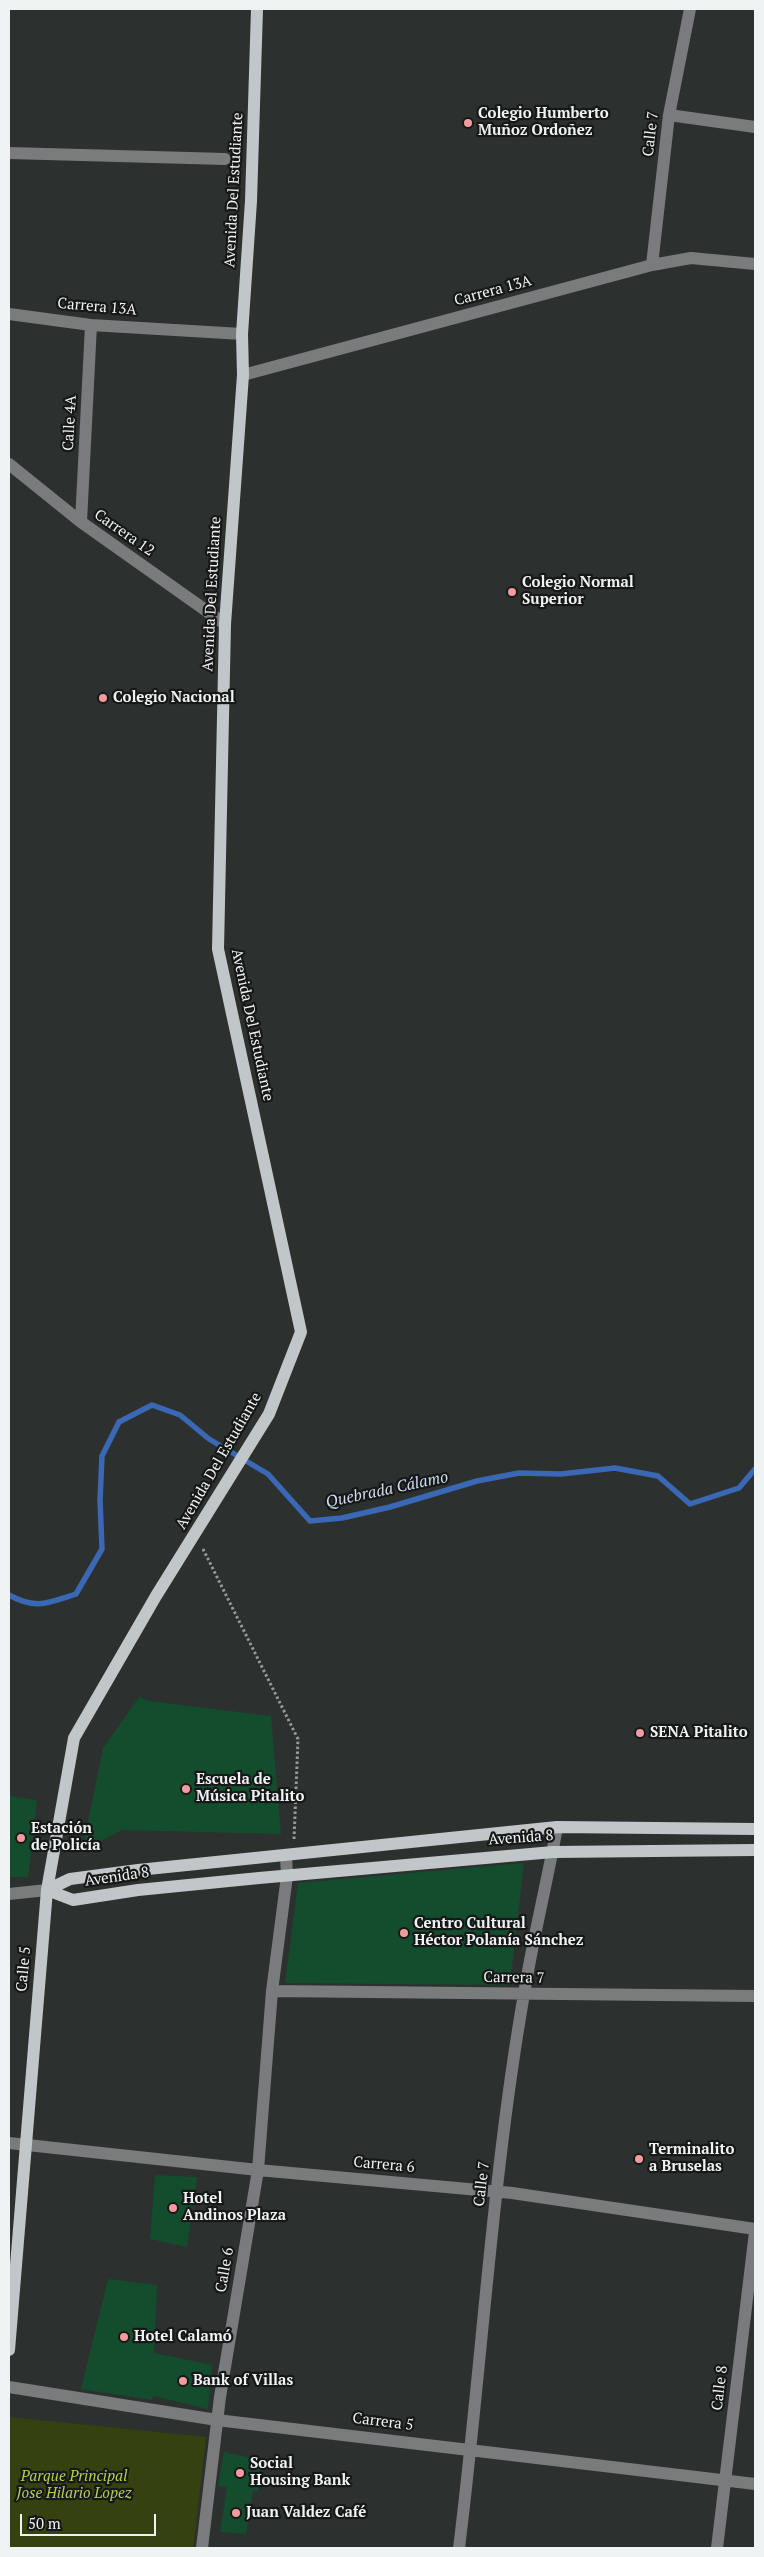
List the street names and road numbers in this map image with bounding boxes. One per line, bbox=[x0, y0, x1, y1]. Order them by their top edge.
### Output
street label: Calle 7 bbox=[639, 110, 663, 158]
street label: Avenida Del Estudiante bbox=[221, 112, 247, 268]
street label: Carrera 13A bbox=[452, 272, 534, 310]
street label: Carrera 13A bbox=[57, 295, 137, 319]
street label: Calle 4A bbox=[60, 395, 80, 451]
street label: Carrera 12 bbox=[90, 506, 158, 560]
street label: Avenida Del Estudiante bbox=[199, 516, 225, 672]
street label: Avenida Del Estudiante bbox=[227, 947, 277, 1103]
street label: Avenida Del Estudiante bbox=[172, 1389, 266, 1533]
street label: Avenida 8 bbox=[488, 1827, 554, 1849]
street label: Avenida 8 bbox=[84, 1864, 150, 1890]
street label: Calle 5 bbox=[13, 1946, 35, 1992]
street label: Carrera 7 bbox=[483, 1968, 545, 1988]
street label: Carrera 6 bbox=[353, 2153, 415, 2177]
street label: Calle 7 bbox=[470, 2160, 494, 2208]
street label: Calle 6 bbox=[212, 2246, 238, 2294]
street label: Calle 8 bbox=[708, 2364, 732, 2412]
street label: Carrera 5 bbox=[351, 2409, 415, 2435]

